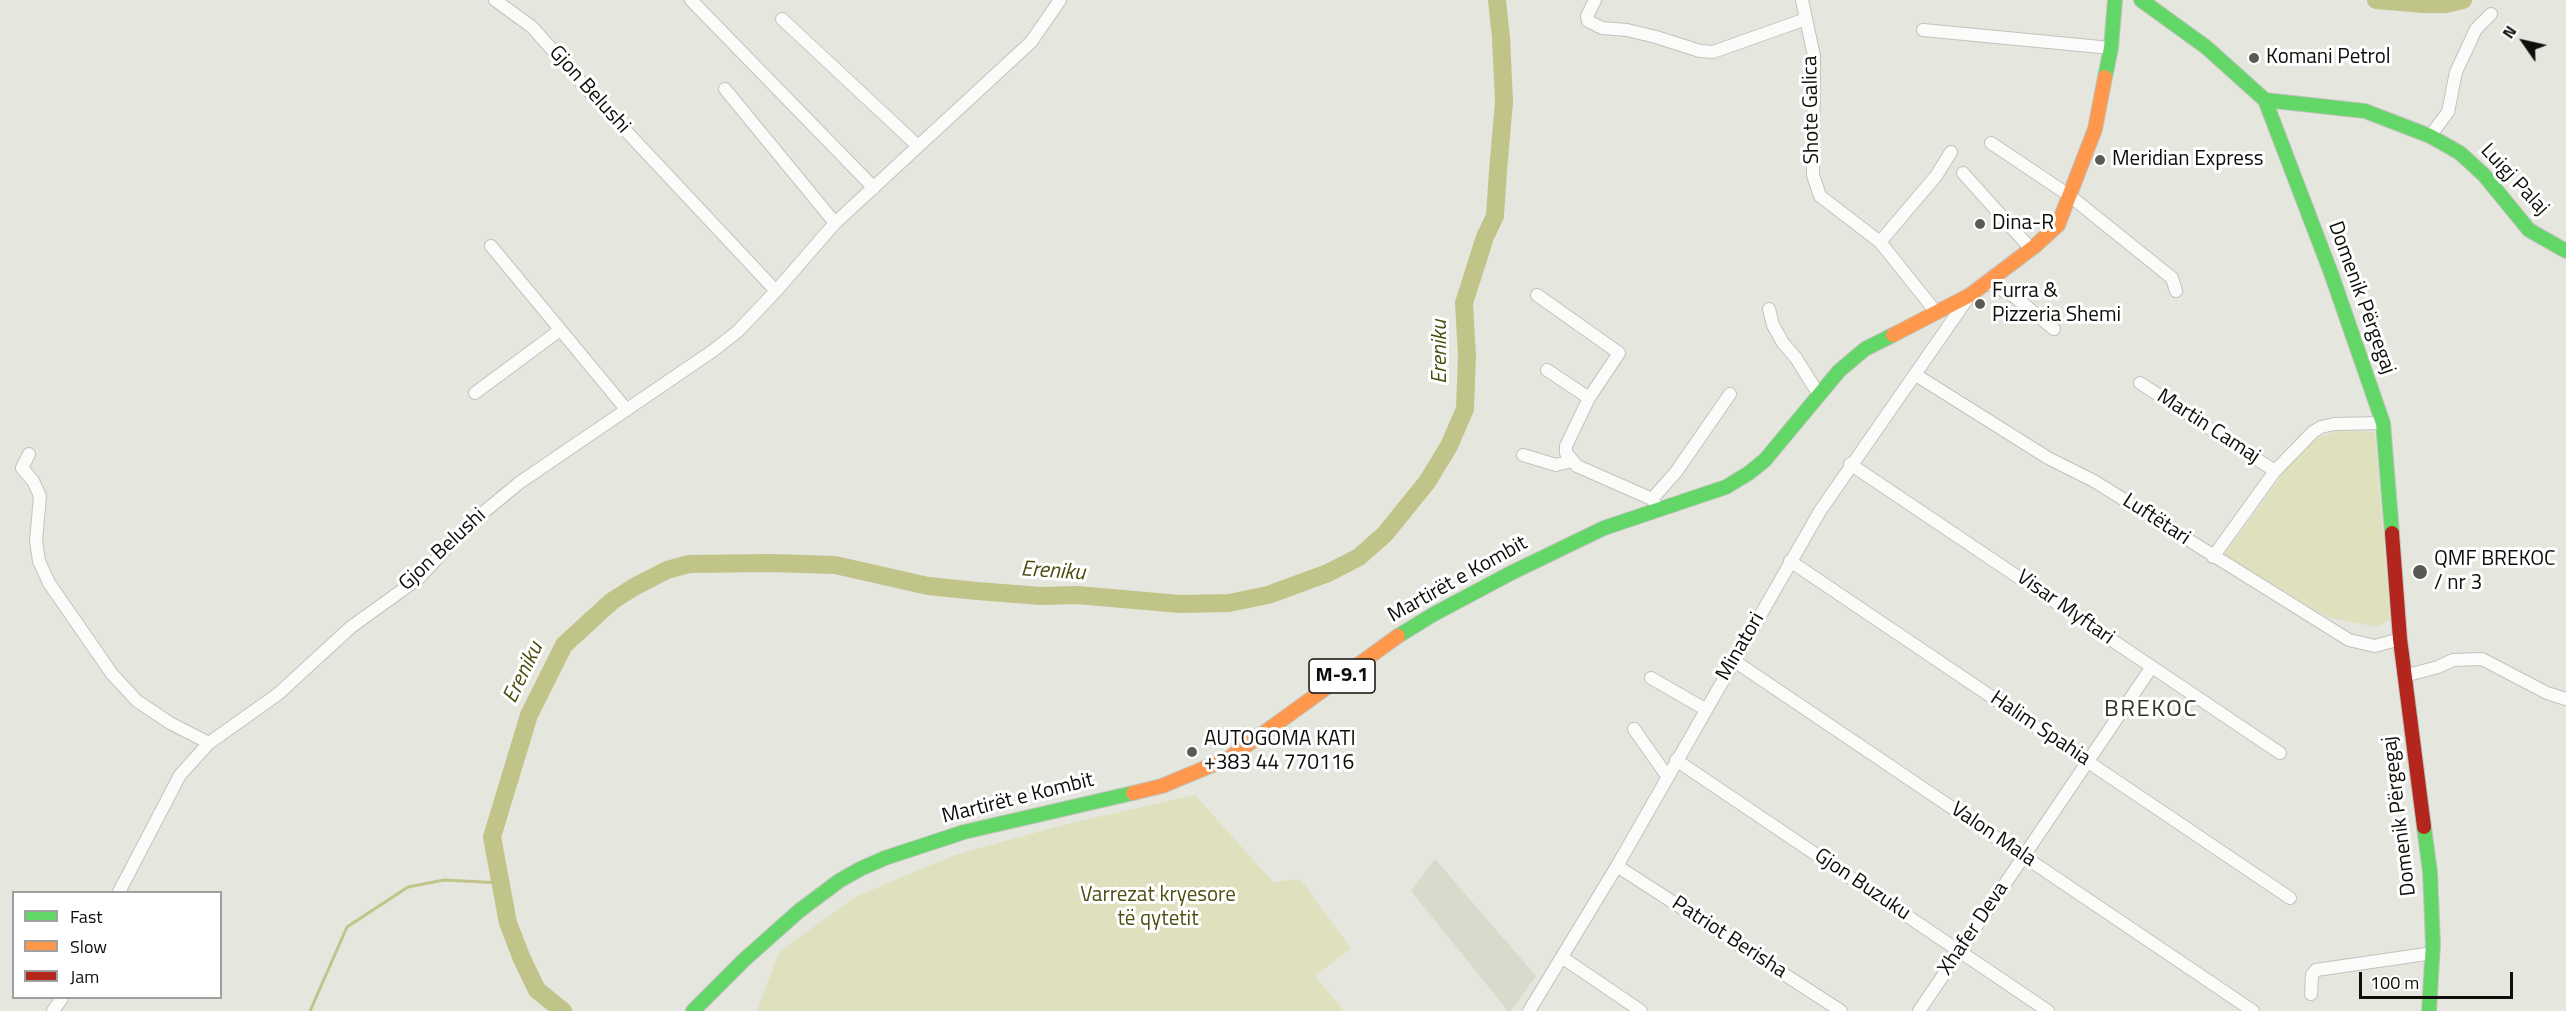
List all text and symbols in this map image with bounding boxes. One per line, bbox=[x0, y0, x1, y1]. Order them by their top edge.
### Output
north arrow bbox=[2494, 12, 2554, 72]
text: N bbox=[2496, 21, 2522, 43]
street label: Gjon Belushi bbox=[543, 41, 635, 139]
place label: Komani Petrol bbox=[2266, 45, 2391, 71]
marker: Komani Petrol bbox=[2247, 51, 2261, 65]
street label: Shote Galica bbox=[1798, 55, 1826, 165]
street label: Luigj Palaj bbox=[2474, 139, 2554, 221]
place label: Meridian Express bbox=[2112, 147, 2263, 173]
marker: Meridian Express bbox=[2093, 153, 2107, 167]
place label: Dina-R bbox=[1992, 211, 2054, 237]
marker: Dina-R bbox=[1973, 217, 1987, 231]
street label: Domenik Përgegaj bbox=[2322, 218, 2400, 378]
place label: Furra & Pizzeria Shemi bbox=[1992, 279, 2121, 329]
marker: Furra & Pizzeria Shemi bbox=[1973, 297, 1987, 311]
water label: Ereniku bbox=[1428, 320, 1454, 384]
street label: Martin Camaj bbox=[2152, 384, 2264, 470]
street label: Luftëtari bbox=[2117, 489, 2195, 551]
street label: Gjon Belushi bbox=[394, 503, 492, 597]
street label: Martirët e Kombit bbox=[1384, 531, 1532, 629]
place label: QMF BREKOC / nr 3 bbox=[2434, 547, 2556, 597]
water label: Ereniku bbox=[1020, 557, 1086, 587]
marker: QMF BREKOC / nr 3 bbox=[2411, 563, 2429, 581]
street label: Visar Myftari bbox=[2011, 565, 2119, 651]
street label: Minatori bbox=[1711, 609, 1771, 685]
water label: Ereniku bbox=[498, 638, 550, 708]
road number: M-9.1 bbox=[1309, 659, 1375, 693]
street label: Halim Spahia bbox=[1985, 686, 2095, 772]
district label: BREKOC bbox=[2104, 696, 2198, 724]
place label: AUTOGOMA KATI +383 44 770116 bbox=[1204, 727, 1356, 777]
street label: Domenik Përgegaj bbox=[2378, 735, 2422, 897]
marker: AUTOGOMA KATI +383 44 770116 bbox=[1185, 745, 1199, 759]
street label: Martirët e Kombit bbox=[940, 768, 1096, 830]
street label: Valon Mala bbox=[1946, 797, 2040, 873]
street label: Gjon Buzuku bbox=[1809, 844, 1915, 926]
street label: Xhafer Deva bbox=[1934, 878, 2014, 980]
park label: Varrezat kryesore të qytetit bbox=[1080, 883, 1236, 933]
legend bbox=[12, 891, 222, 999]
street label: Patriot Berisha bbox=[1667, 891, 1791, 985]
text: Fast bbox=[70, 903, 103, 930]
text: Slow bbox=[70, 933, 107, 960]
scale bar bbox=[2362, 960, 2516, 998]
text: Jam bbox=[70, 963, 99, 990]
text: 100 m bbox=[2370, 969, 2419, 996]

